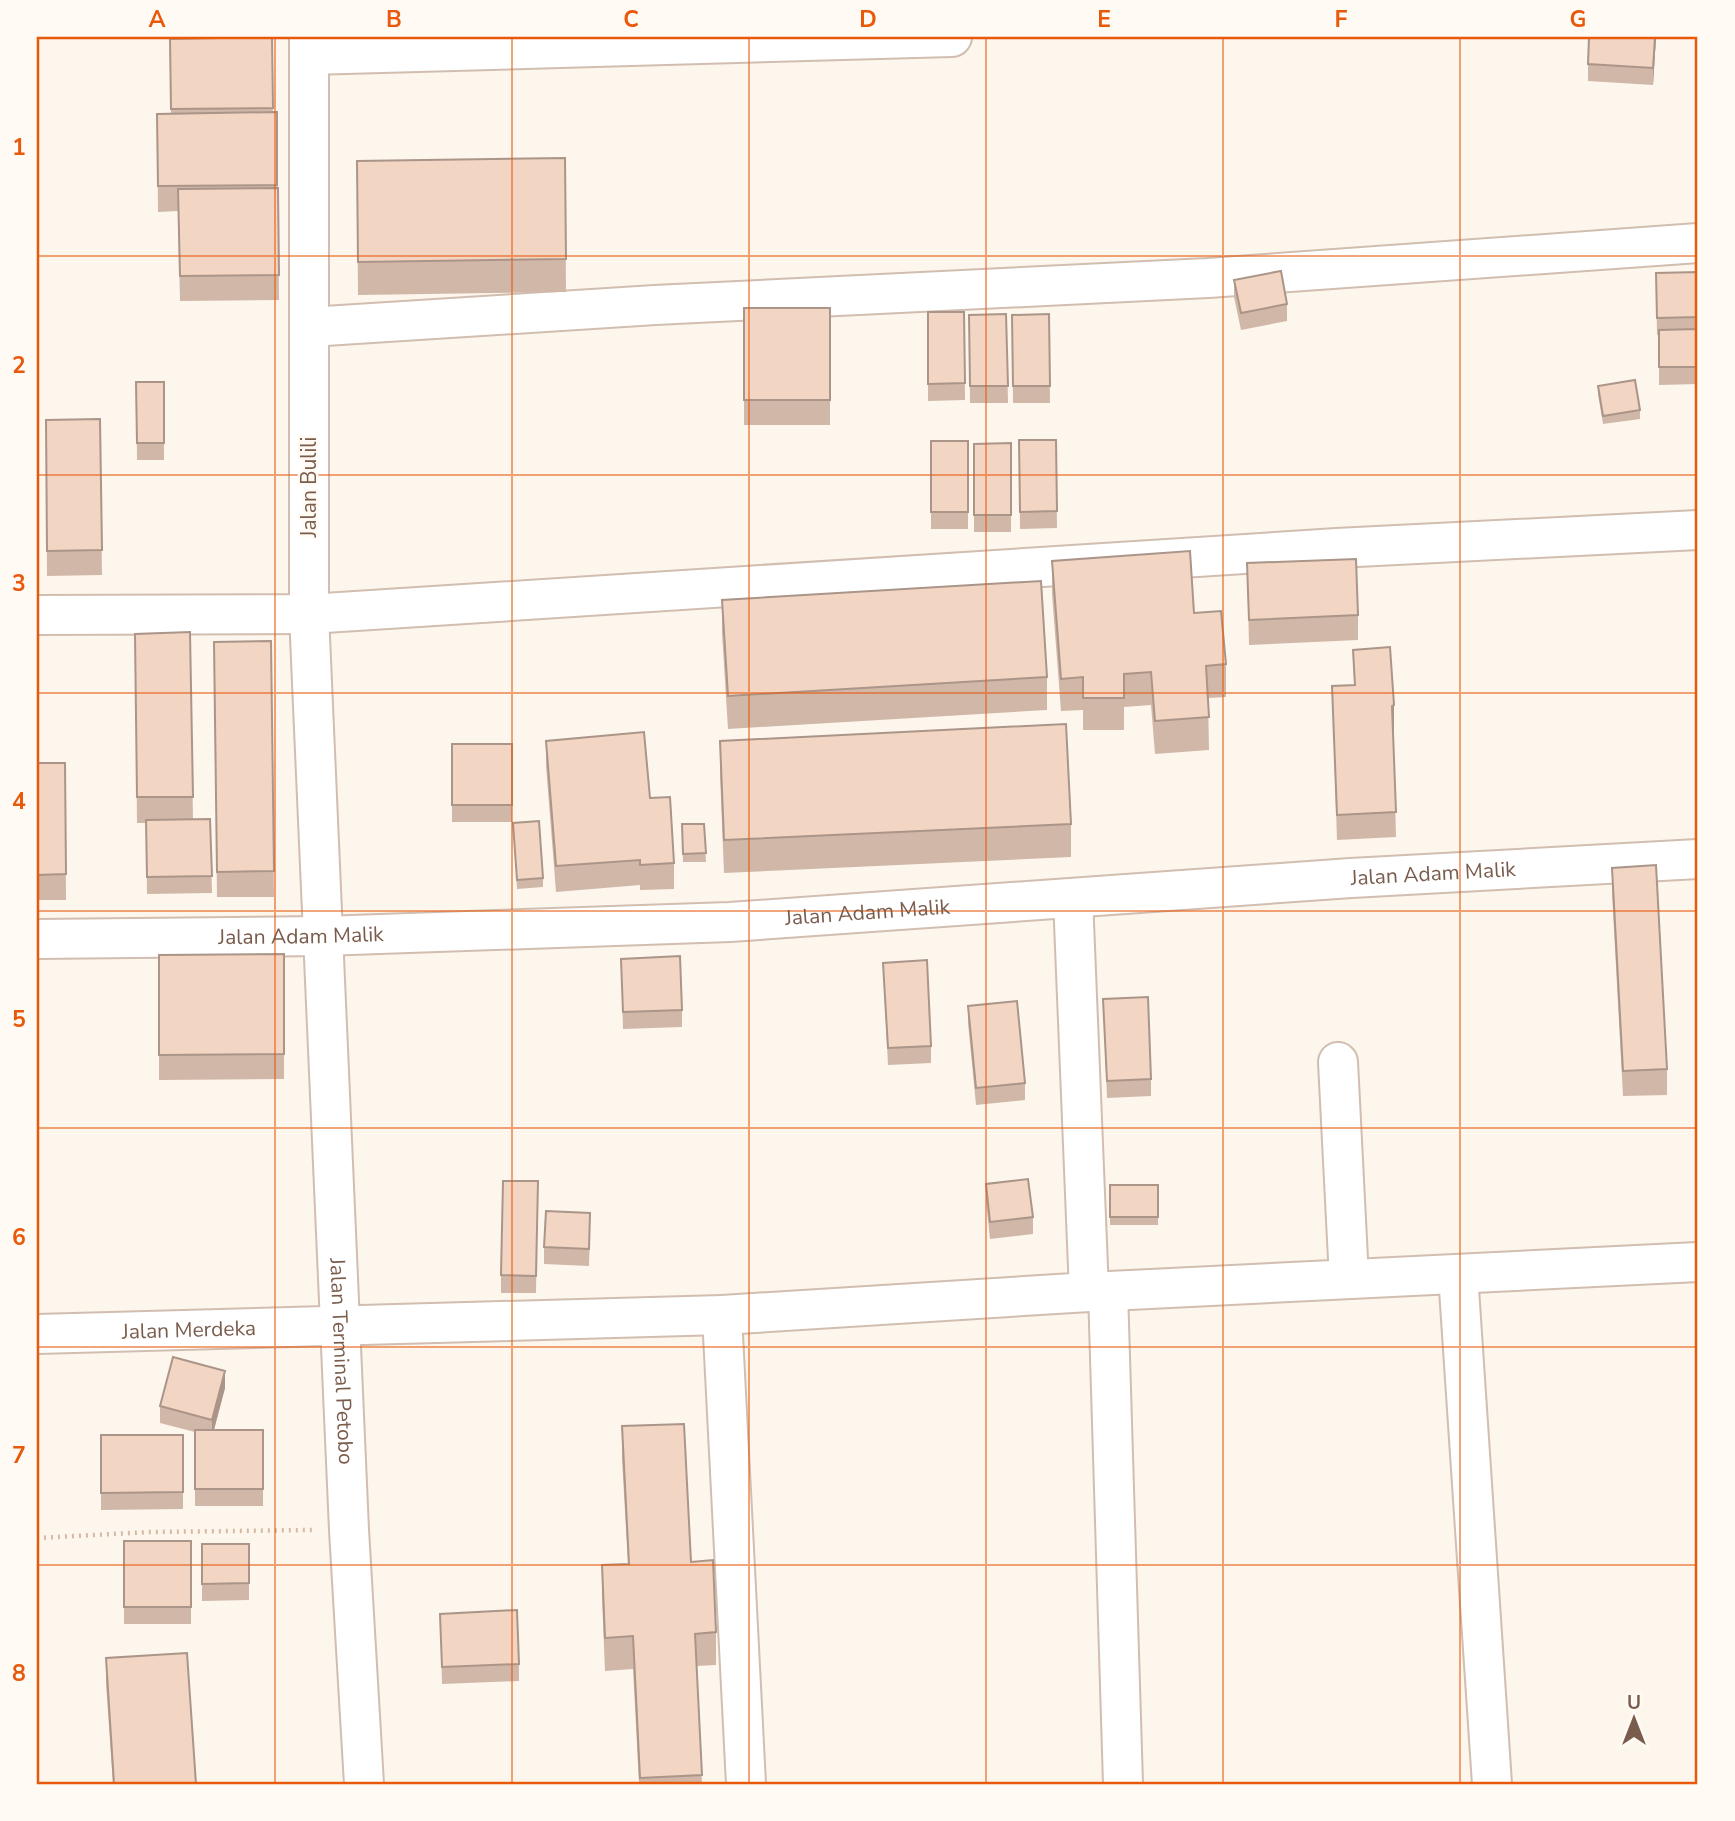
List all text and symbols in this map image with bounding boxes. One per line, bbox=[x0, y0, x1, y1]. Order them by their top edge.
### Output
text: A bbox=[148, 4, 166, 35]
text: B bbox=[386, 4, 402, 35]
text: C bbox=[623, 4, 639, 35]
text: D bbox=[859, 4, 877, 35]
text: E bbox=[1097, 4, 1111, 35]
text: F bbox=[1335, 4, 1348, 35]
text: G bbox=[1570, 4, 1586, 35]
text: 1 bbox=[12, 132, 26, 163]
text: 2 bbox=[12, 350, 26, 381]
street label: Jalan Bulili bbox=[295, 437, 323, 538]
text: 3 bbox=[12, 568, 26, 599]
text: 4 bbox=[12, 786, 26, 817]
street label: Jalan Adam Malik bbox=[1349, 855, 1517, 892]
street label: Jalan Adam Malik bbox=[783, 892, 951, 932]
street label: Jalan Adam Malik bbox=[217, 920, 385, 951]
text: 5 bbox=[12, 1004, 26, 1035]
text: 6 bbox=[12, 1222, 26, 1253]
street label: Jalan Terminal Petobo bbox=[323, 1256, 360, 1465]
street label: Jalan Merdeka bbox=[120, 1314, 256, 1346]
text: 7 bbox=[12, 1440, 26, 1471]
text: 8 bbox=[12, 1658, 26, 1689]
north arrow bbox=[1598, 1685, 1668, 1755]
text: U bbox=[1627, 1690, 1641, 1716]

